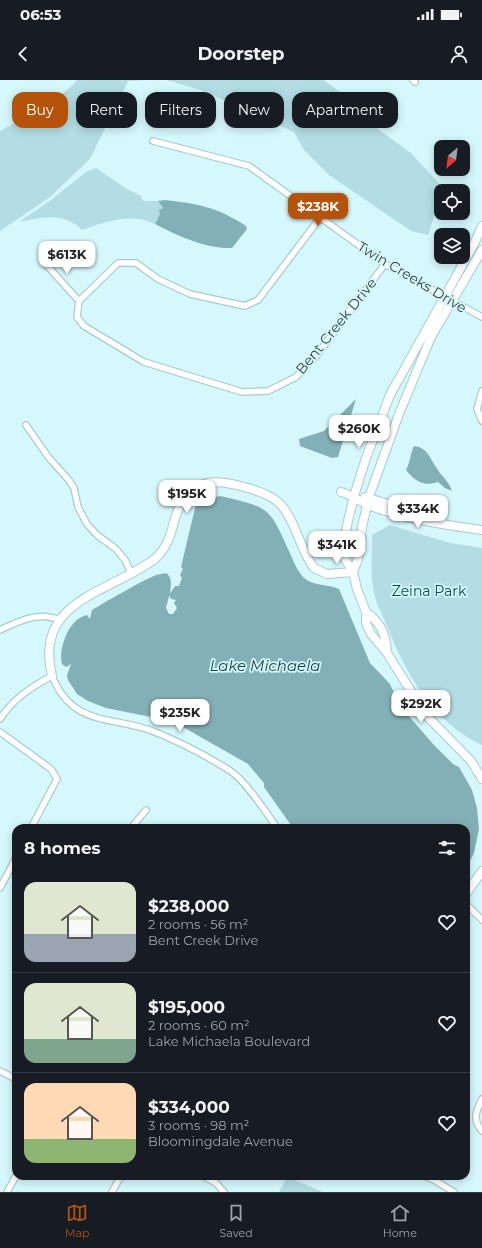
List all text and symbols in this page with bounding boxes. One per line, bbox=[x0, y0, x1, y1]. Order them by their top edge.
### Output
text: 06:53 bbox=[20, 5, 61, 24]
icon: back bbox=[12, 43, 34, 65]
text: Doorstep bbox=[197, 43, 285, 65]
icon: person bbox=[448, 43, 470, 65]
chip: Buy bbox=[12, 92, 68, 128]
chip: Rent bbox=[76, 92, 137, 128]
chip: Filters bbox=[145, 92, 216, 128]
chip: New bbox=[224, 92, 284, 128]
chip: Apartment bbox=[292, 92, 398, 128]
north arrow bbox=[434, 140, 470, 176]
map controls bbox=[434, 140, 470, 264]
button: locate bbox=[434, 184, 470, 220]
pin: $238K bbox=[290, 193, 346, 227]
text: $238K bbox=[297, 198, 339, 214]
button: layers bbox=[434, 228, 470, 264]
street label: Twin Creeks Drive bbox=[354, 237, 470, 317]
pin: $613K bbox=[39, 241, 95, 275]
text: $613K bbox=[48, 246, 87, 262]
street label: Bent Creek Drive bbox=[292, 274, 380, 378]
pin: $260K bbox=[331, 415, 387, 449]
text: $260K bbox=[338, 420, 380, 436]
pin: $195K bbox=[159, 480, 215, 514]
text: $195K bbox=[168, 485, 206, 501]
pin: $334K bbox=[390, 495, 446, 529]
text: $334K bbox=[397, 500, 439, 516]
pin: $341K bbox=[309, 531, 365, 565]
text: $341K bbox=[317, 536, 357, 552]
park label: Zeina Park bbox=[392, 582, 467, 600]
water label: Lake Michaela bbox=[210, 656, 320, 675]
pin: $292K bbox=[393, 690, 449, 724]
text: $292K bbox=[400, 695, 442, 711]
pin: $235K bbox=[152, 699, 208, 733]
text: $235K bbox=[160, 704, 200, 720]
icon: filters bbox=[436, 837, 458, 859]
text: 8 homes bbox=[24, 838, 101, 858]
text: $238,000 bbox=[148, 896, 229, 916]
icon: home bbox=[56, 898, 104, 946]
icon: heart bbox=[436, 911, 458, 933]
text: 2 rooms · 56 m² bbox=[148, 916, 248, 932]
text: Bent Creek Drive bbox=[148, 932, 258, 948]
text: $195,000 bbox=[148, 997, 225, 1017]
icon: home bbox=[56, 999, 104, 1047]
icon: heart bbox=[436, 1012, 458, 1034]
text: 2 rooms · 60 m² bbox=[148, 1017, 250, 1033]
text: Lake Michaela Boulevard bbox=[148, 1033, 310, 1049]
text: $334,000 bbox=[148, 1097, 230, 1117]
icon: home bbox=[56, 1099, 104, 1147]
icon: heart bbox=[436, 1112, 458, 1134]
text: 3 rooms · 98 m² bbox=[148, 1117, 249, 1133]
text: Bloomingdale Avenue bbox=[148, 1133, 293, 1149]
tab: Map bbox=[65, 1202, 90, 1240]
tab: Saved bbox=[220, 1202, 253, 1240]
tab: Home bbox=[383, 1202, 417, 1240]

